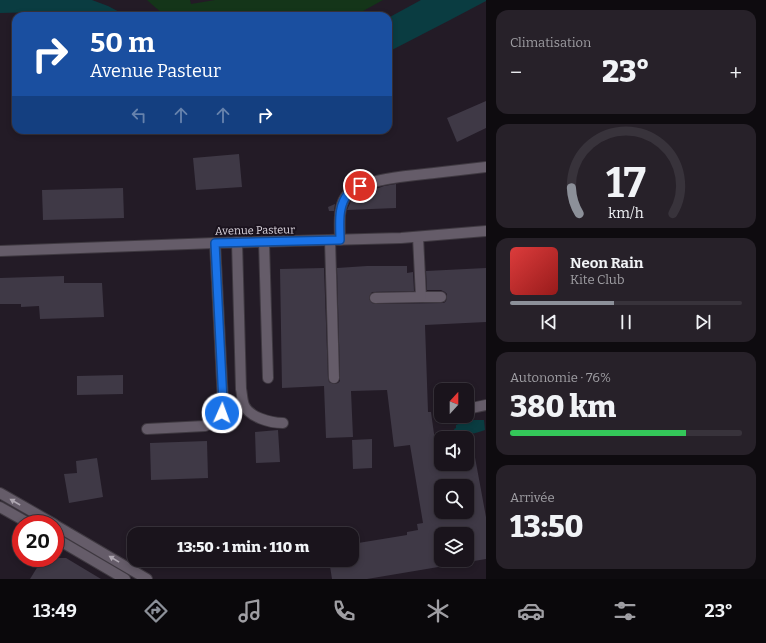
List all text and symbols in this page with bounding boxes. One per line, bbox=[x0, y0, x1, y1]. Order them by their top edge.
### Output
text: 50 m bbox=[90, 26, 155, 59]
icon: right bbox=[24, 28, 76, 80]
text: Climatisation bbox=[510, 35, 591, 50]
text: 23° bbox=[602, 54, 650, 90]
text: − bbox=[510, 59, 522, 86]
text: + bbox=[729, 59, 742, 86]
text: Avenue Pasteur bbox=[90, 60, 221, 82]
icon: left bbox=[128, 104, 150, 126]
icon: ahead bbox=[170, 104, 192, 126]
icon: ahead bbox=[212, 104, 234, 126]
icon: right bbox=[254, 104, 276, 126]
text: 17 bbox=[606, 158, 646, 208]
pin bbox=[343, 169, 377, 203]
icon: arrive bbox=[349, 175, 371, 197]
text: km/h bbox=[608, 204, 644, 221]
street label: Avenue Pasteur bbox=[215, 223, 295, 238]
text: Neon Rain bbox=[570, 254, 643, 272]
text: Kite Club bbox=[570, 272, 624, 287]
icon: previous bbox=[538, 311, 560, 333]
icon: pause bbox=[615, 311, 637, 333]
icon: next bbox=[692, 311, 714, 333]
text: Autonomie · 76% bbox=[510, 370, 611, 385]
north arrow bbox=[434, 383, 474, 423]
map controls bbox=[434, 383, 474, 567]
text: 380 km bbox=[510, 389, 616, 425]
position arrow bbox=[201, 392, 243, 434]
button: sound bbox=[434, 431, 474, 471]
button: search bbox=[434, 479, 474, 519]
text: Arrivée bbox=[510, 490, 555, 505]
one-way arrow bbox=[9, 498, 21, 505]
text: 13:50 bbox=[510, 509, 584, 545]
speed limit sign: 20 bbox=[12, 515, 64, 567]
button: layers bbox=[434, 527, 474, 567]
text: 13:50 · 1 min · 110 m bbox=[177, 538, 309, 556]
one-way arrow bbox=[108, 555, 120, 562]
icon: directions bbox=[142, 597, 170, 625]
icon: music bbox=[236, 597, 264, 625]
icon: phone bbox=[330, 597, 358, 625]
icon: climate bbox=[424, 597, 452, 625]
icon: car bbox=[517, 597, 545, 625]
icon: filters bbox=[611, 597, 639, 625]
text: 13:49 bbox=[33, 600, 77, 622]
text: 23° bbox=[705, 600, 733, 622]

